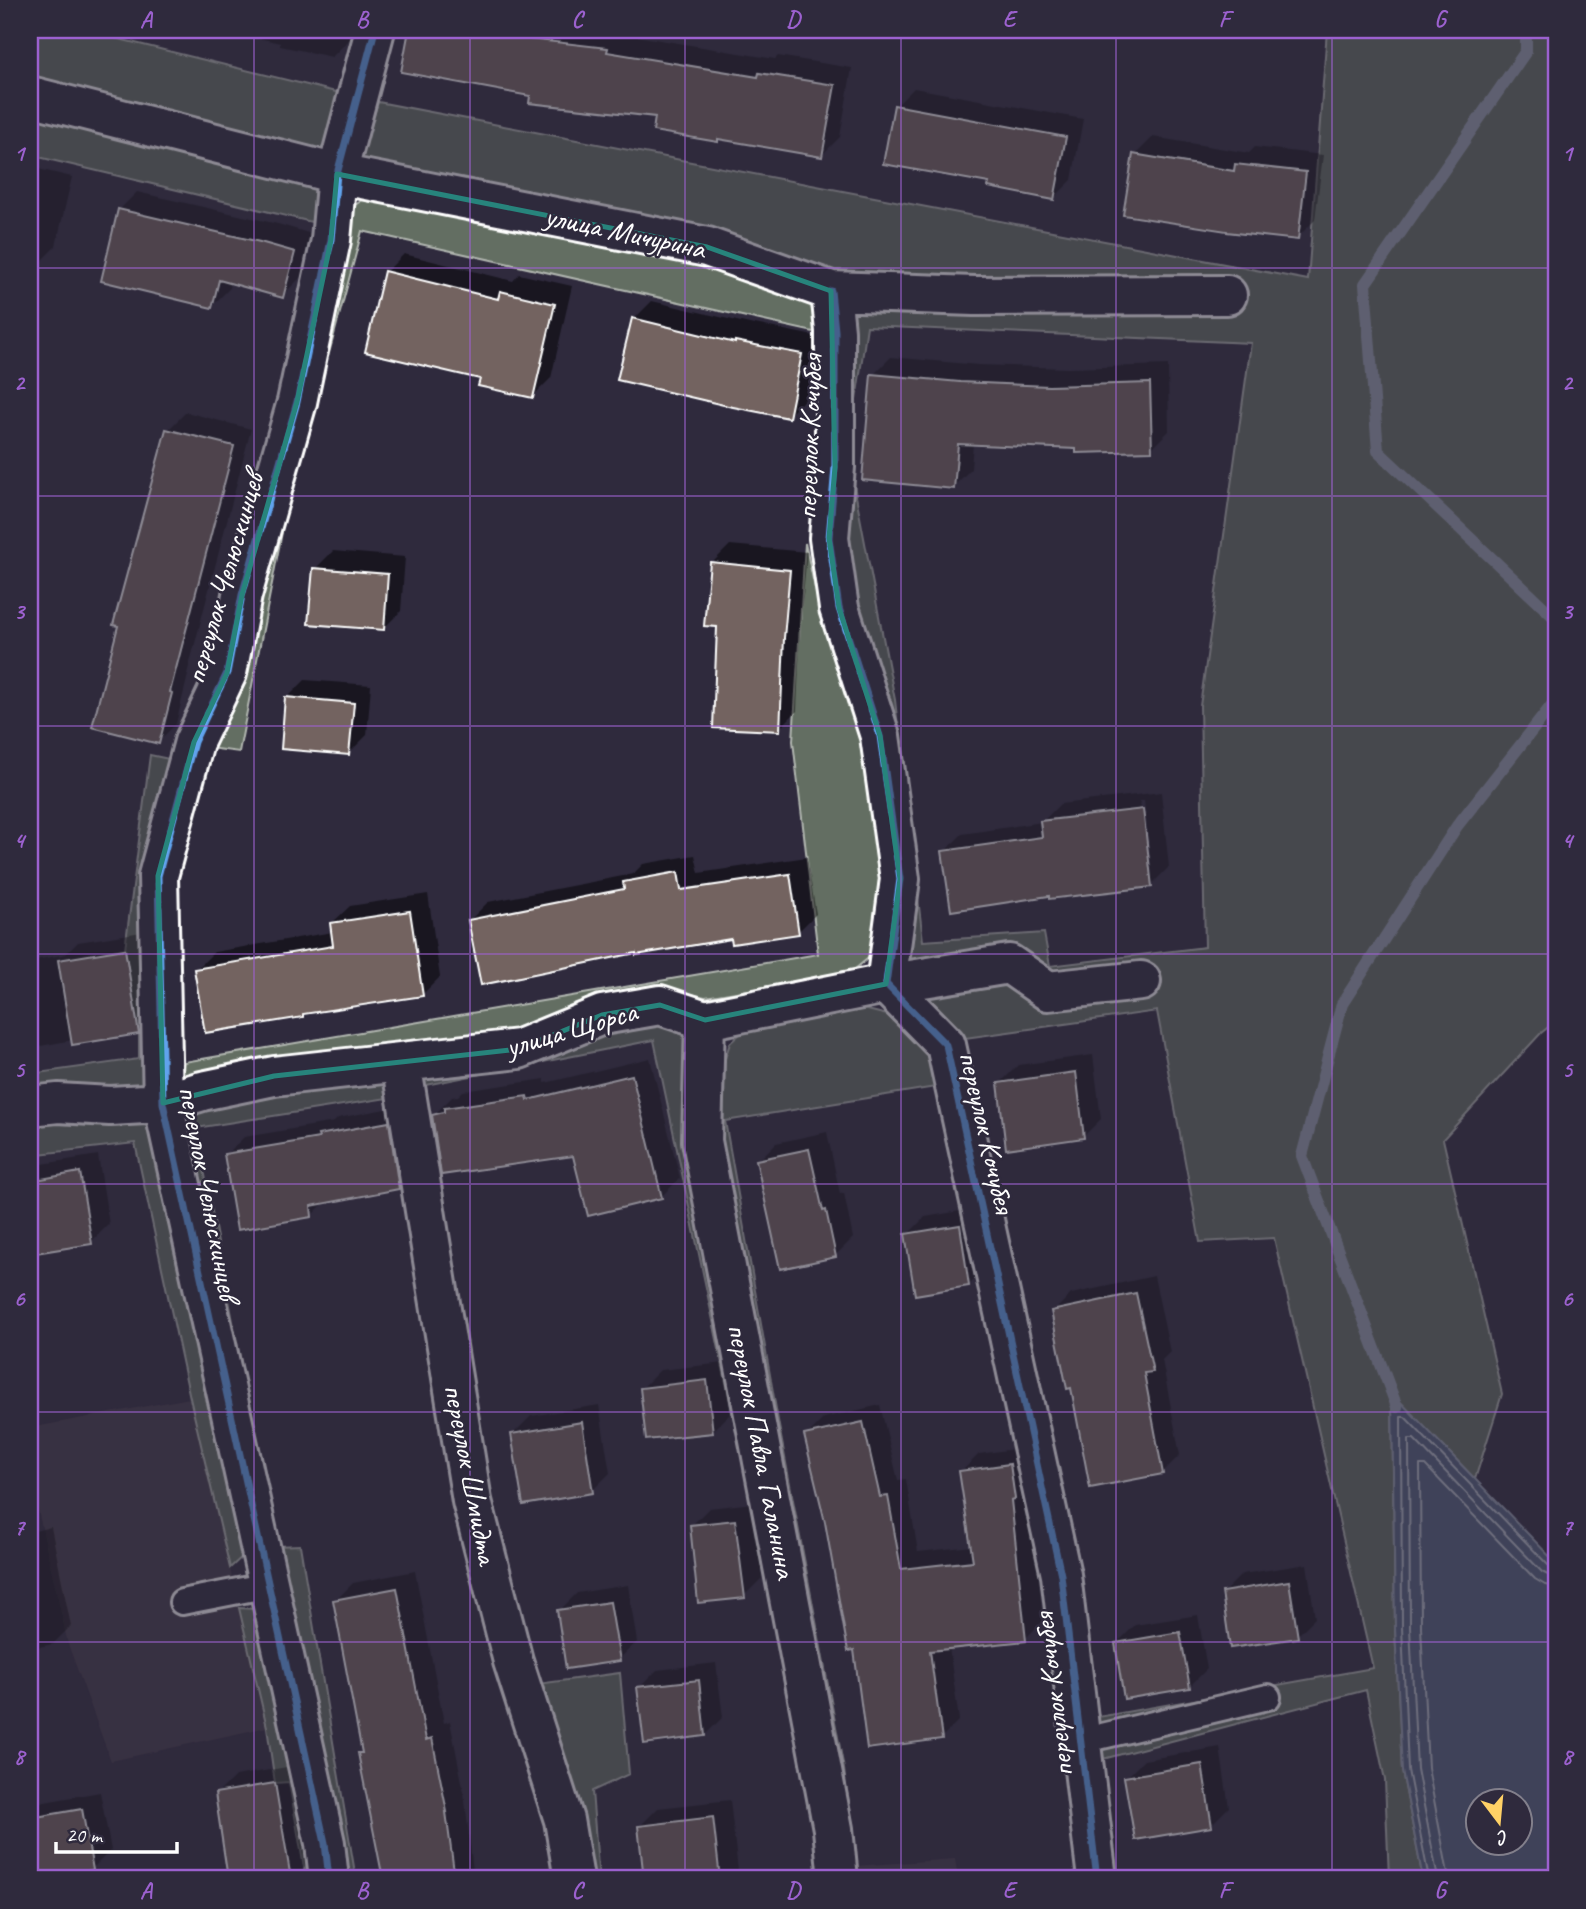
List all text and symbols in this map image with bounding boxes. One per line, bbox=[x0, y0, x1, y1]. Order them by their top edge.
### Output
text: A bbox=[140, 5, 154, 34]
text: B bbox=[356, 5, 370, 34]
text: C bbox=[572, 5, 586, 34]
text: D bbox=[786, 5, 802, 34]
text: E bbox=[1003, 5, 1019, 34]
text: F bbox=[1219, 5, 1235, 34]
text: G bbox=[1434, 5, 1449, 34]
text: 1 bbox=[14, 139, 27, 168]
text: 1 bbox=[1562, 139, 1575, 168]
street label: улица Мичурина bbox=[539, 196, 711, 268]
street label: переулок Кочубея bbox=[787, 351, 831, 520]
text: 2 bbox=[14, 368, 27, 397]
text: 2 bbox=[1562, 368, 1575, 397]
street label: переулок Челюскинцев bbox=[176, 461, 274, 688]
text: 3 bbox=[14, 597, 27, 626]
text: 3 bbox=[1562, 597, 1575, 626]
text: 4 bbox=[14, 826, 27, 855]
text: 4 bbox=[1562, 826, 1575, 855]
street label: улица Щорса bbox=[499, 992, 643, 1066]
street label: переулок Кочубея bbox=[950, 1047, 1025, 1219]
text: 5 bbox=[14, 1055, 26, 1084]
text: 5 bbox=[1562, 1055, 1574, 1084]
street label: переулок Челюскинцев bbox=[170, 1083, 250, 1310]
text: 6 bbox=[14, 1284, 27, 1313]
text: 6 bbox=[1562, 1284, 1575, 1313]
street label: переулок Павла Галанина bbox=[719, 1320, 806, 1584]
street label: переулок Шмидта bbox=[435, 1381, 508, 1570]
text: 7 bbox=[14, 1513, 27, 1542]
text: 7 bbox=[1562, 1513, 1575, 1542]
street label: переулок Кочубея bbox=[1024, 1608, 1082, 1779]
text: 8 bbox=[14, 1742, 27, 1771]
text: 8 bbox=[1562, 1742, 1575, 1771]
north arrow bbox=[1464, 1786, 1534, 1856]
scale bar bbox=[56, 1811, 177, 1855]
text: 20 m bbox=[66, 1822, 104, 1848]
text: С bbox=[1493, 1825, 1511, 1851]
text: A bbox=[140, 1876, 154, 1905]
text: B bbox=[356, 1876, 370, 1905]
text: C bbox=[572, 1876, 586, 1905]
text: D bbox=[786, 1876, 802, 1905]
text: E bbox=[1003, 1876, 1019, 1905]
text: F bbox=[1219, 1876, 1235, 1905]
text: G bbox=[1434, 1876, 1449, 1905]

